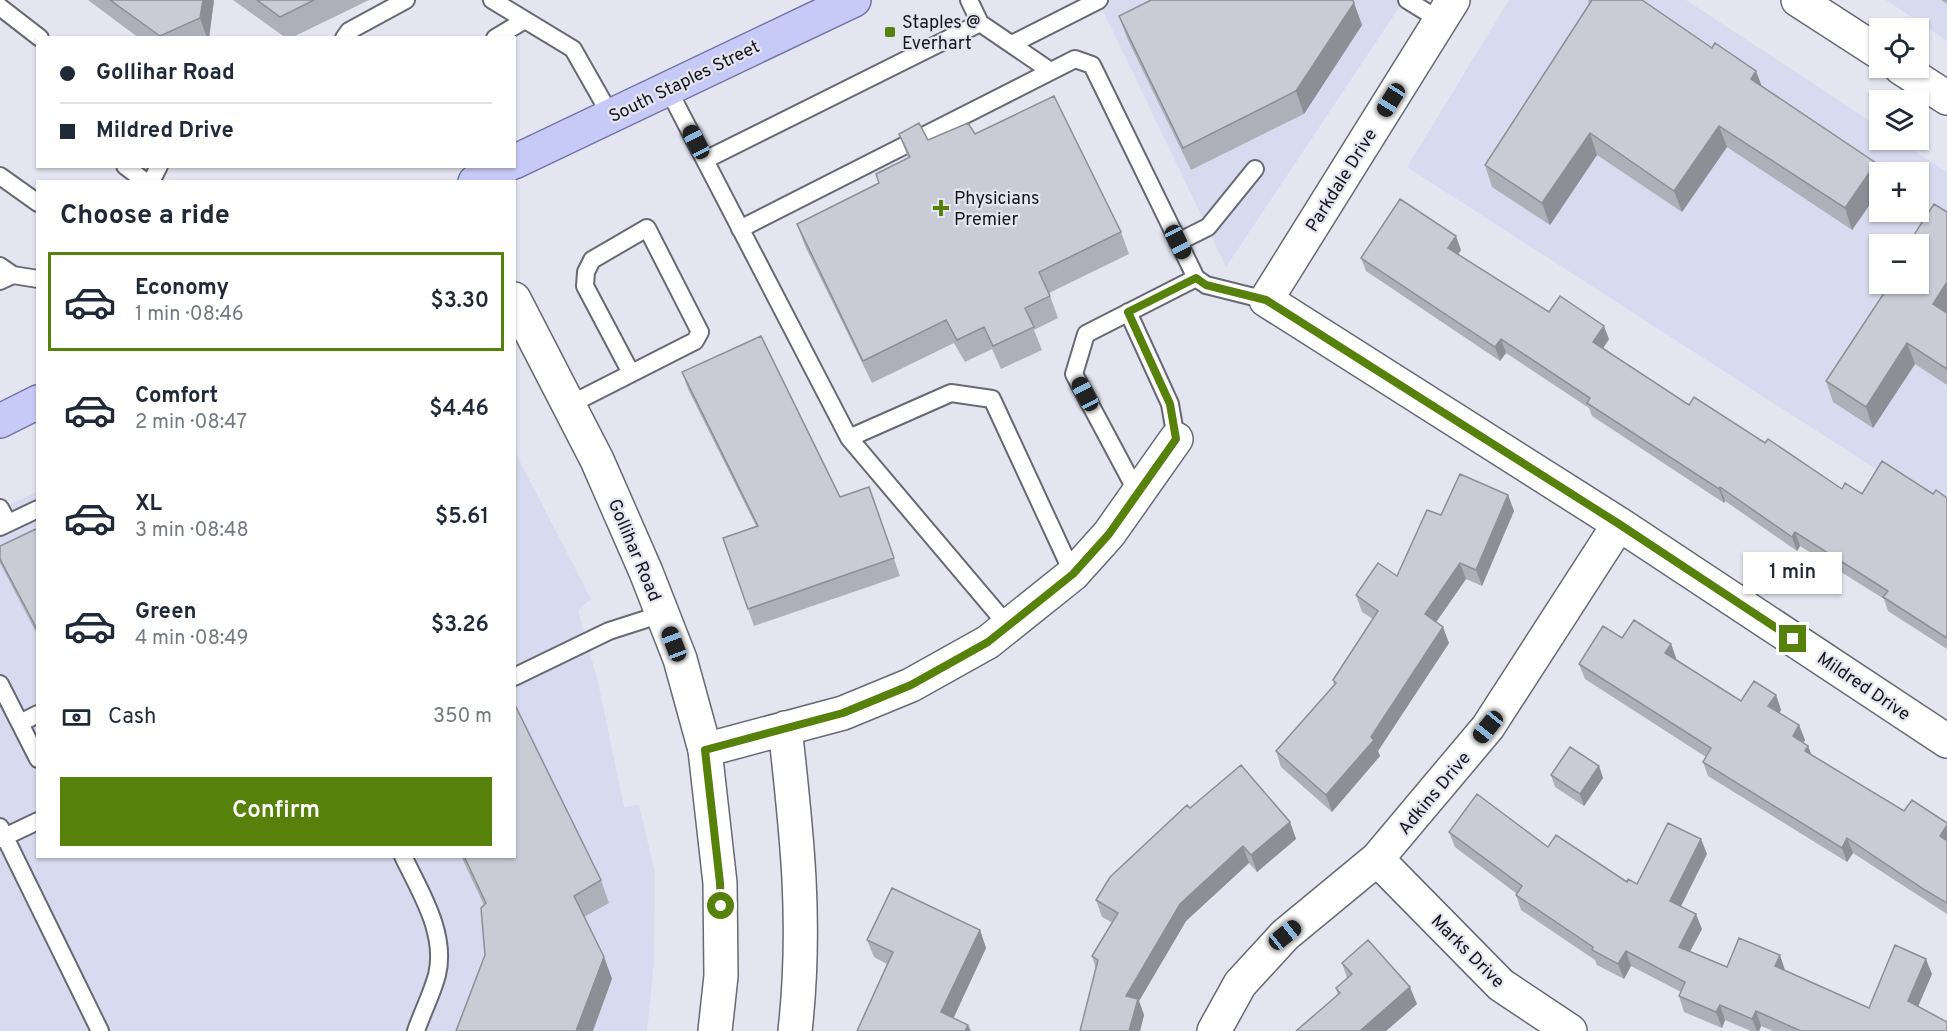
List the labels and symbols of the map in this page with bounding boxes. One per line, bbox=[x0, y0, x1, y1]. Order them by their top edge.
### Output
place label: Staples @ Everhart bbox=[902, 12, 981, 56]
marker: Staples @ Everhart bbox=[883, 25, 897, 39]
street label: South Staples Street bbox=[605, 36, 764, 129]
car bbox=[1374, 80, 1408, 120]
car bbox=[680, 122, 712, 162]
street label: Parkdale Drive bbox=[1301, 125, 1383, 237]
place label: Physicians Premier bbox=[954, 188, 1039, 232]
marker: Physicians Premier bbox=[932, 199, 950, 217]
car bbox=[1162, 222, 1194, 262]
car bbox=[1069, 374, 1101, 414]
street label: Gollihar Road bbox=[602, 496, 666, 605]
callout: 1 min bbox=[1744, 552, 1842, 594]
car bbox=[659, 624, 689, 664]
route end bbox=[1779, 625, 1806, 652]
street label: Mildred Drive bbox=[1812, 648, 1914, 727]
car bbox=[1470, 707, 1506, 747]
street label: Adkins Drive bbox=[1394, 748, 1477, 840]
route start bbox=[707, 892, 734, 919]
street label: Marks Drive bbox=[1425, 910, 1509, 994]
car bbox=[1265, 917, 1305, 953]

